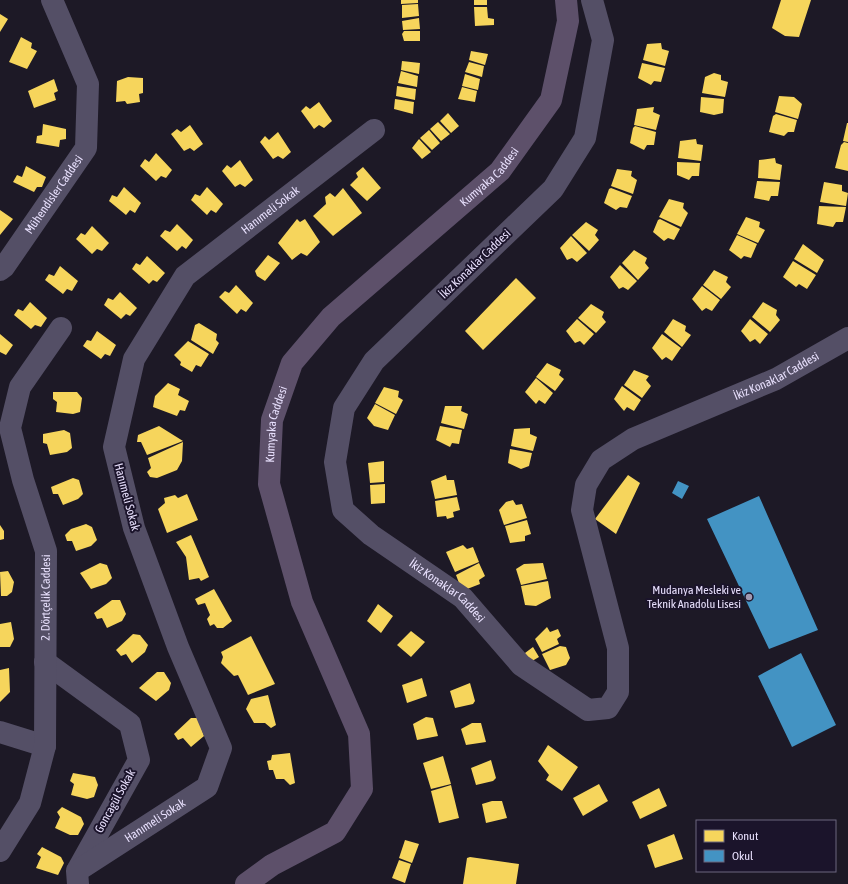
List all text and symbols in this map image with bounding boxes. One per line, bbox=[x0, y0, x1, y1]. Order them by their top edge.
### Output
street label: Kumyaka Caddesi bbox=[457, 145, 522, 209]
street label: Mühendisler Caddesi bbox=[22, 153, 86, 236]
street label: Hanımeli Sokak bbox=[239, 183, 303, 237]
street label: İkiz Konaklar Caddesi bbox=[437, 227, 513, 301]
street label: İkiz Konaklar Caddesi bbox=[732, 349, 821, 403]
street label: Kumyaka Caddesi bbox=[263, 384, 290, 463]
street label: Hanımeli Sokak bbox=[111, 462, 143, 533]
street label: 2. Dörtçelik Caddesi bbox=[39, 554, 53, 641]
street label: İkiz Konaklar Caddesi bbox=[407, 556, 488, 625]
place label: Mudanya Mesleki ve Teknik Anadolu Lisesi bbox=[647, 583, 741, 611]
marker: Mudanya Mesleki ve Teknik Anadolu Lisesi bbox=[744, 592, 754, 602]
street label: Goncagül Sokak bbox=[92, 766, 139, 835]
street label: Hanımeli Sokak bbox=[122, 795, 189, 845]
legend bbox=[696, 820, 836, 872]
text: Konut bbox=[732, 829, 759, 843]
text: Okul bbox=[732, 849, 754, 863]

